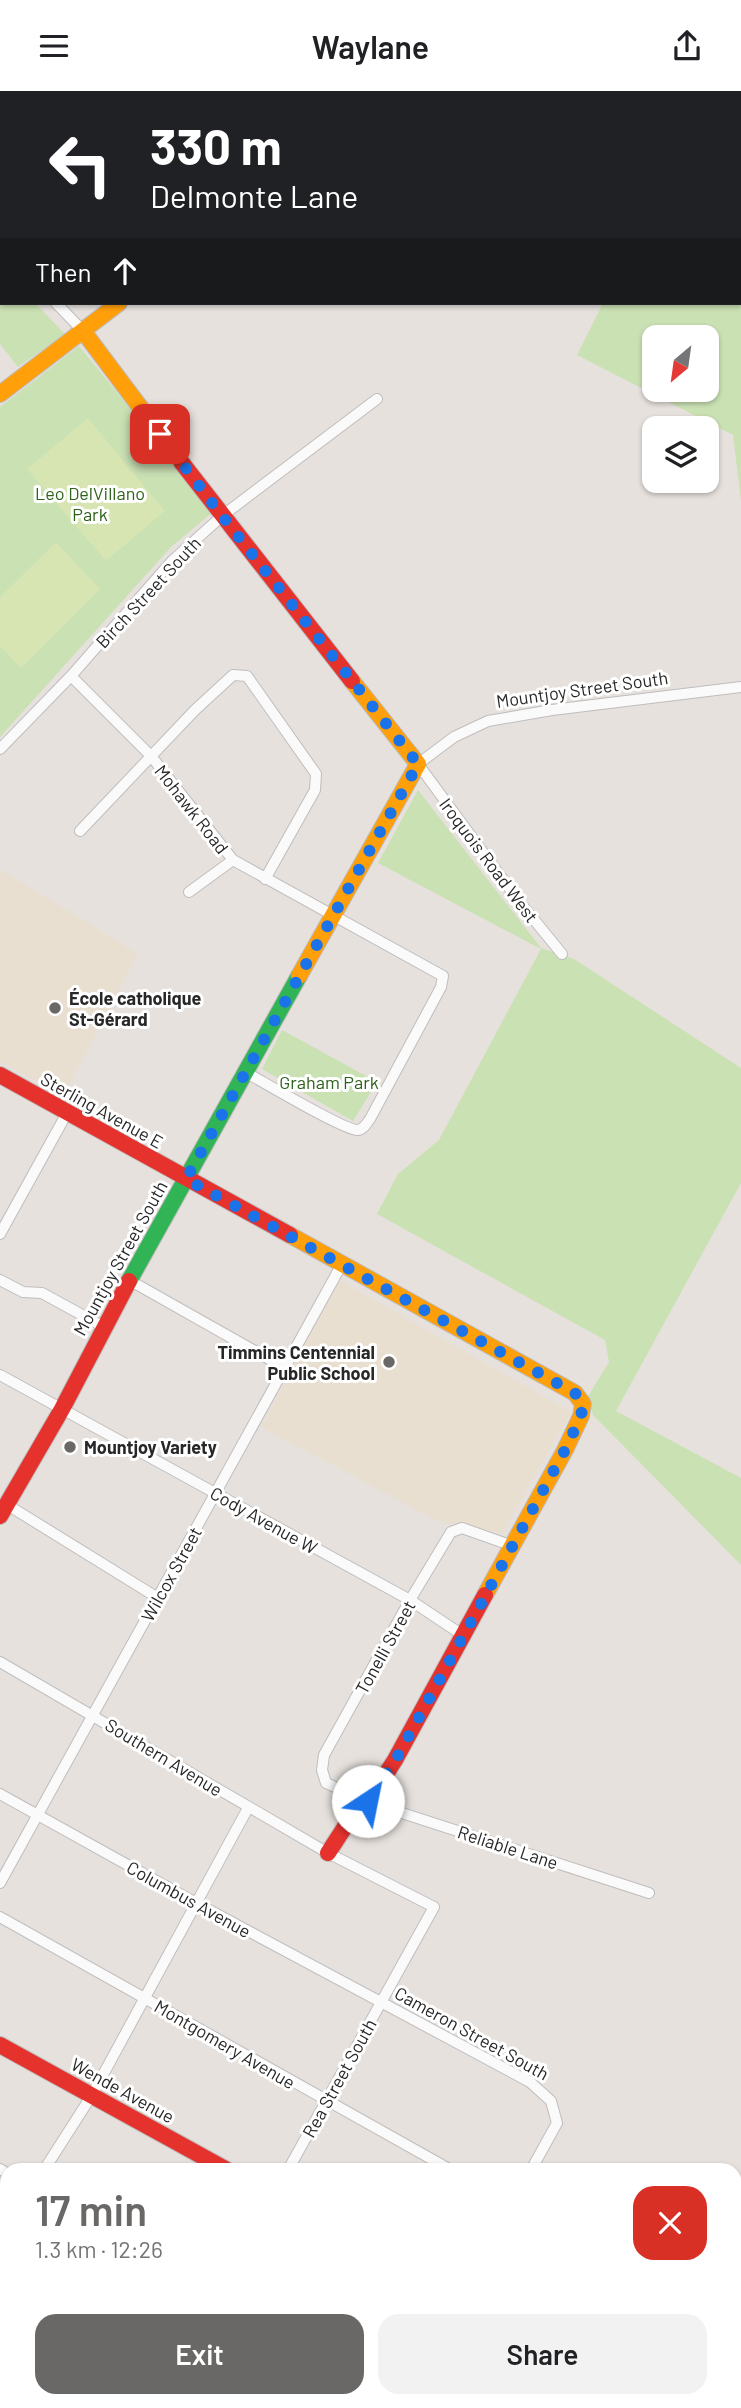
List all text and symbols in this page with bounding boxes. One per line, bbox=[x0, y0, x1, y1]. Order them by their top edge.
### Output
icon: menu bbox=[35, 27, 73, 65]
text: Waylane bbox=[312, 27, 429, 65]
icon: share bbox=[668, 27, 706, 65]
text: 330 m bbox=[150, 116, 282, 175]
icon: left bbox=[35, 119, 126, 210]
text: Delmonte Lane bbox=[150, 176, 358, 214]
icon: ahead bbox=[106, 252, 144, 290]
text: Then bbox=[35, 256, 92, 287]
north arrow bbox=[642, 325, 719, 403]
map controls bbox=[642, 325, 719, 493]
pin bbox=[130, 404, 190, 464]
icon: arrive bbox=[141, 415, 179, 453]
button: layers bbox=[642, 416, 719, 493]
park label: Leo DelVillano Park bbox=[35, 482, 145, 525]
street label: Birch Street South bbox=[91, 532, 205, 652]
street label: Mountjoy Street South bbox=[495, 666, 669, 712]
street label: Mohawk Road bbox=[150, 760, 234, 858]
street label: Iroquois Road West bbox=[435, 793, 543, 927]
place label: École catholique St-Gérard bbox=[69, 987, 202, 1030]
marker: École catholique St-Gérard bbox=[47, 1000, 63, 1016]
street label: Sterling Avenue E bbox=[37, 1067, 167, 1153]
park label: Graham Park bbox=[279, 1071, 379, 1093]
street label: Mountjoy Street South bbox=[68, 1177, 172, 1339]
place label: Timmins Centennial Public School bbox=[218, 1341, 375, 1384]
marker: Timmins Centennial Public School bbox=[381, 1354, 397, 1370]
place label: Mountjoy Variety bbox=[84, 1436, 217, 1458]
marker: Mountjoy Variety bbox=[62, 1439, 78, 1455]
street label: Cody Avenue W bbox=[207, 1482, 322, 1559]
street label: Wilcox Street bbox=[136, 1523, 206, 1625]
street label: Tonelli Street bbox=[350, 1596, 420, 1698]
street label: Southern Avenue bbox=[101, 1713, 227, 1801]
position arrow bbox=[331, 1764, 405, 1838]
street label: Reliable Lane bbox=[455, 1820, 561, 1874]
street label: Columbus Avenue bbox=[123, 1856, 255, 1942]
street label: Cameron Street South bbox=[391, 1981, 553, 2085]
street label: Montgomery Avenue bbox=[151, 1995, 299, 2093]
street label: Rea Street South bbox=[297, 2015, 381, 2141]
street label: Wende Avenue bbox=[68, 2053, 178, 2127]
text: 17 min bbox=[35, 2184, 147, 2234]
button: close bbox=[633, 2186, 707, 2260]
text: 1.3 km · 12:26 bbox=[35, 2235, 163, 2263]
button: Exit bbox=[35, 2314, 364, 2394]
button: Share bbox=[378, 2314, 707, 2394]

